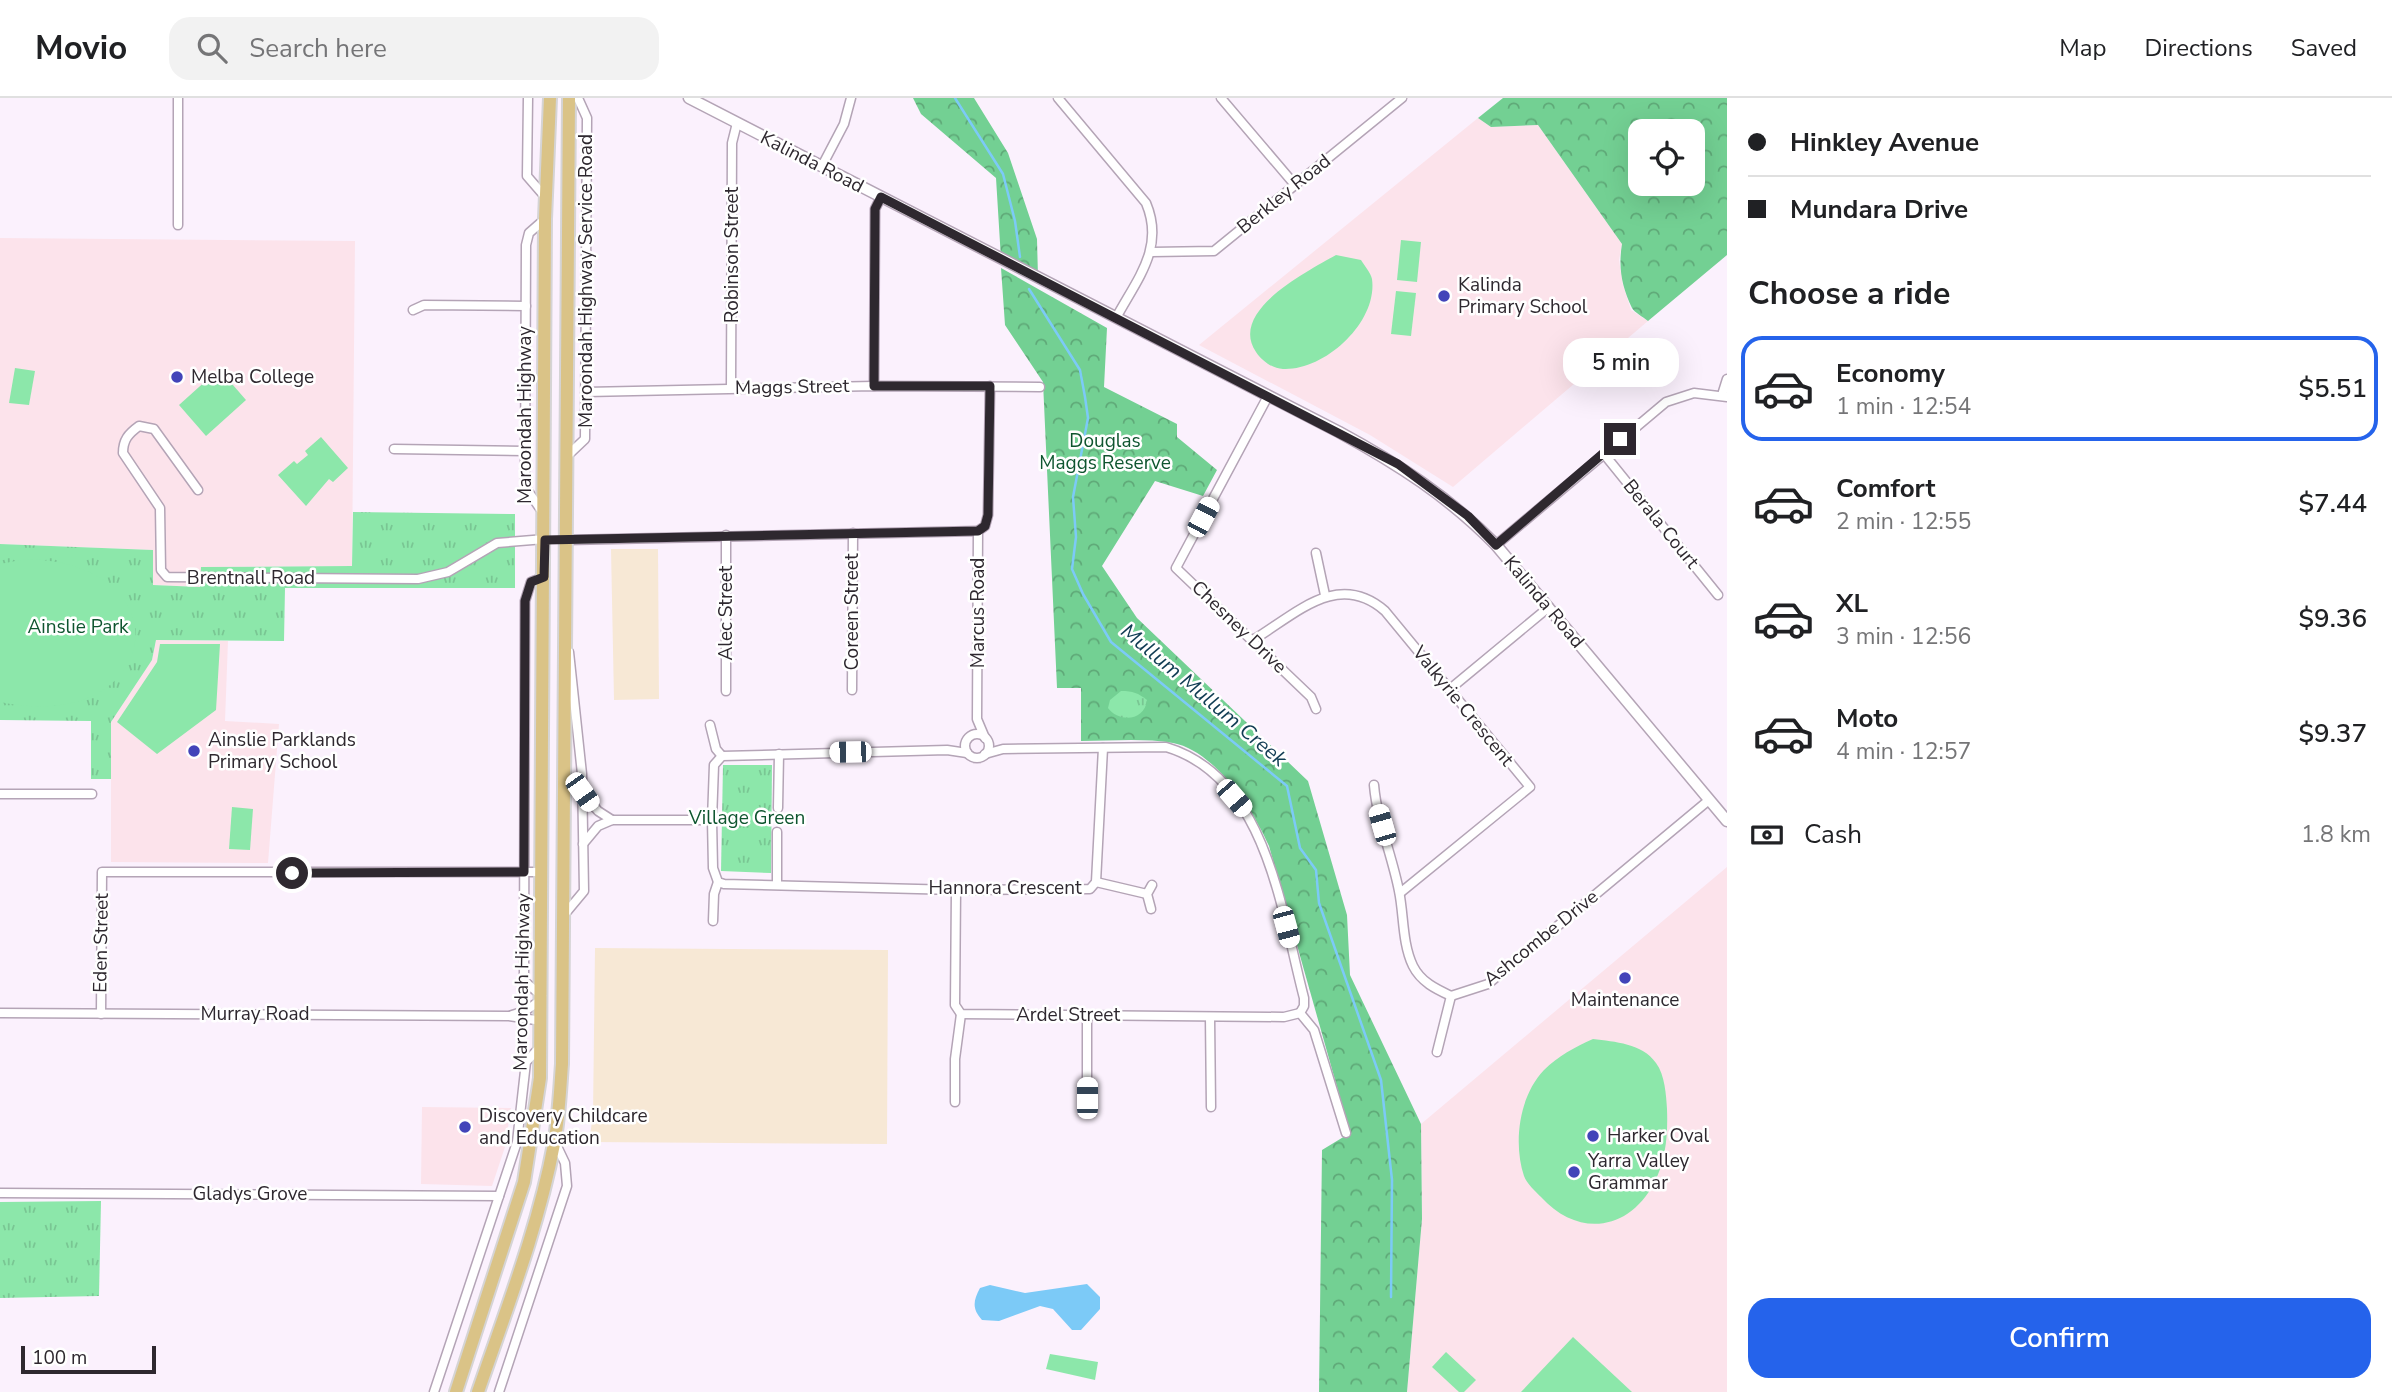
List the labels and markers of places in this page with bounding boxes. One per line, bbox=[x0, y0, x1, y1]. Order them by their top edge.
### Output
place label: Kalinda Primary School bbox=[1458, 272, 1588, 320]
marker: Kalinda Primary School bbox=[1436, 288, 1452, 304]
place label: Melba College bbox=[191, 364, 314, 390]
marker: Melba College bbox=[169, 369, 185, 385]
place label: Ainslie Parklands Primary School bbox=[208, 727, 356, 775]
marker: Ainslie Parklands Primary School bbox=[186, 743, 202, 759]
marker: Maintenance bbox=[1617, 970, 1633, 986]
place label: Maintenance bbox=[1571, 987, 1679, 1013]
place label: Discovery Childcare and Education bbox=[479, 1103, 648, 1151]
marker: Discovery Childcare and Education bbox=[457, 1119, 473, 1135]
place label: Harker Oval bbox=[1607, 1123, 1710, 1149]
marker: Harker Oval bbox=[1585, 1128, 1601, 1144]
place label: Yarra Valley Grammar bbox=[1587, 1148, 1690, 1196]
marker: Yarra Valley Grammar bbox=[1566, 1164, 1582, 1180]

